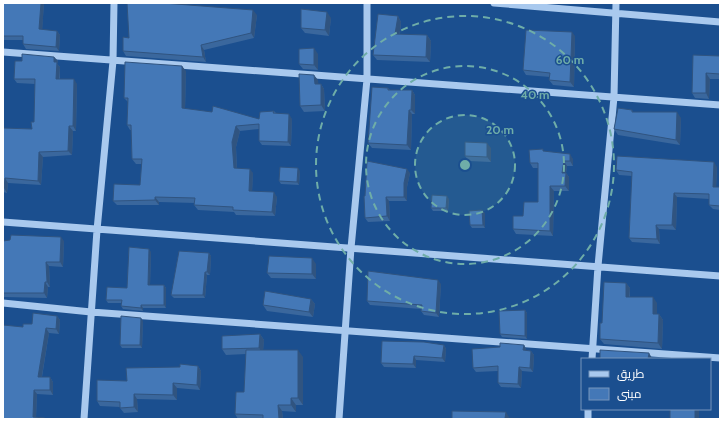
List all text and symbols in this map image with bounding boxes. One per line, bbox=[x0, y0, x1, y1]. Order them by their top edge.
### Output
text: 60 m bbox=[556, 52, 584, 67]
text: 40 m bbox=[520, 87, 550, 102]
text: 20 m bbox=[486, 122, 514, 137]
centre of rings bbox=[458, 158, 472, 172]
legend bbox=[581, 358, 711, 410]
text: طريق bbox=[617, 366, 645, 381]
text: مبنى bbox=[617, 386, 642, 401]

